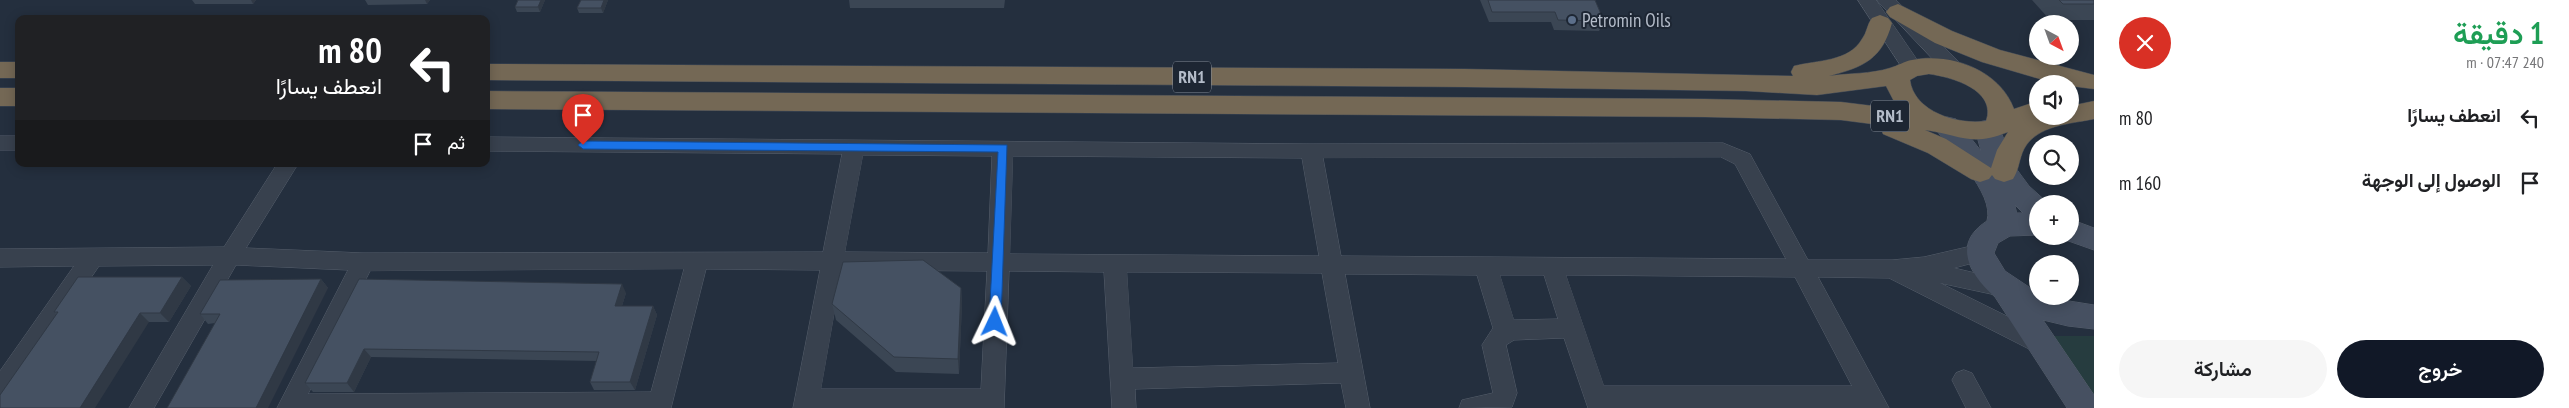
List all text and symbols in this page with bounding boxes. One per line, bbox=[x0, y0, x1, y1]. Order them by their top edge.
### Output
place label: Petromin Oils bbox=[1582, 8, 1671, 32]
text: 1 دقيقة bbox=[2453, 13, 2544, 52]
marker: Petromin Oils bbox=[1566, 14, 1578, 26]
north arrow bbox=[2029, 15, 2079, 65]
map controls bbox=[2029, 15, 2079, 305]
button: close bbox=[2119, 17, 2171, 69]
text: 80 m bbox=[318, 27, 382, 73]
icon: left bbox=[400, 35, 465, 100]
text: 240 m · 07:47 bbox=[2466, 52, 2544, 72]
road number: RN1 bbox=[1173, 62, 1211, 92]
text: انعطف يسارًا bbox=[276, 72, 382, 100]
button: sound bbox=[2029, 75, 2079, 125]
pin bbox=[562, 94, 604, 145]
road number: RN1 bbox=[1871, 100, 1909, 132]
icon: arrive bbox=[569, 101, 597, 129]
text: انعطف يسارًا bbox=[2407, 103, 2501, 127]
icon: left bbox=[2516, 104, 2544, 132]
text: 80 m bbox=[2119, 106, 2153, 130]
icon: arrive bbox=[409, 130, 437, 158]
text: ثم bbox=[447, 130, 465, 154]
button: search bbox=[2029, 135, 2079, 185]
text: الوصول إلى الوجهة bbox=[2362, 168, 2501, 192]
icon: arrive bbox=[2516, 169, 2544, 197]
text: 160 m bbox=[2119, 171, 2161, 195]
button: + bbox=[2029, 195, 2079, 245]
button: − bbox=[2029, 255, 2079, 305]
position arrow bbox=[968, 295, 1020, 347]
button: مشاركة bbox=[2119, 340, 2327, 398]
button: خروج bbox=[2337, 340, 2544, 398]

